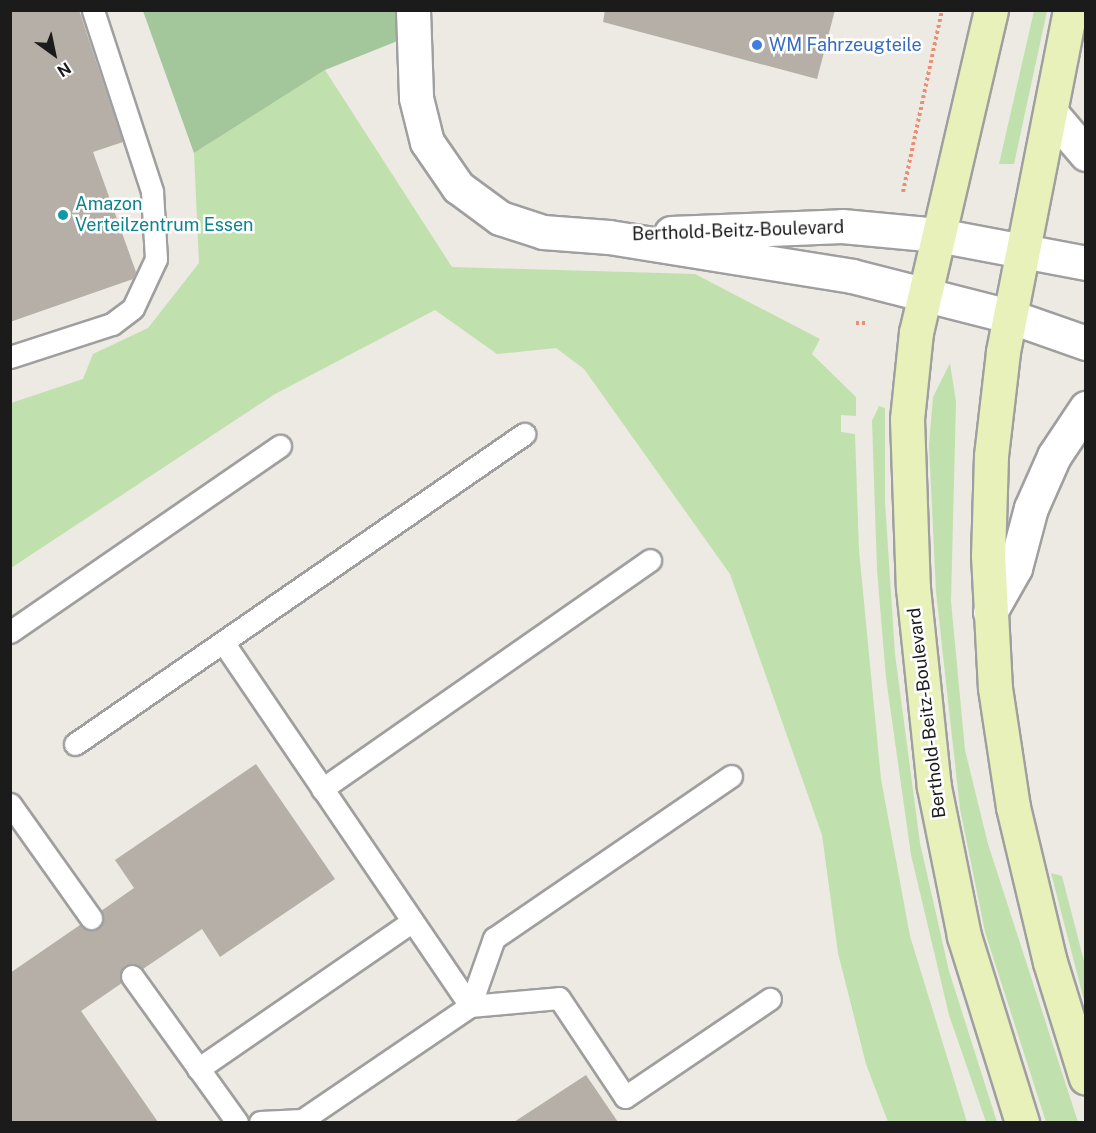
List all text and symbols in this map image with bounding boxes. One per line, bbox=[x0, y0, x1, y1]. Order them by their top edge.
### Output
north arrow bbox=[24, 24, 84, 84]
place label: WM Fahrzeugteile bbox=[769, 34, 922, 56]
marker: WM Fahrzeugteile bbox=[750, 38, 764, 52]
text: N bbox=[54, 58, 75, 81]
place label: Amazon Verteilzentrum Essen bbox=[75, 194, 253, 236]
marker: Amazon Verteilzentrum Essen bbox=[56, 208, 70, 222]
street label: Berthold-Beitz-Boulevard bbox=[632, 217, 844, 245]
street label: Berthold-Beitz-Boulevard bbox=[903, 606, 951, 820]

